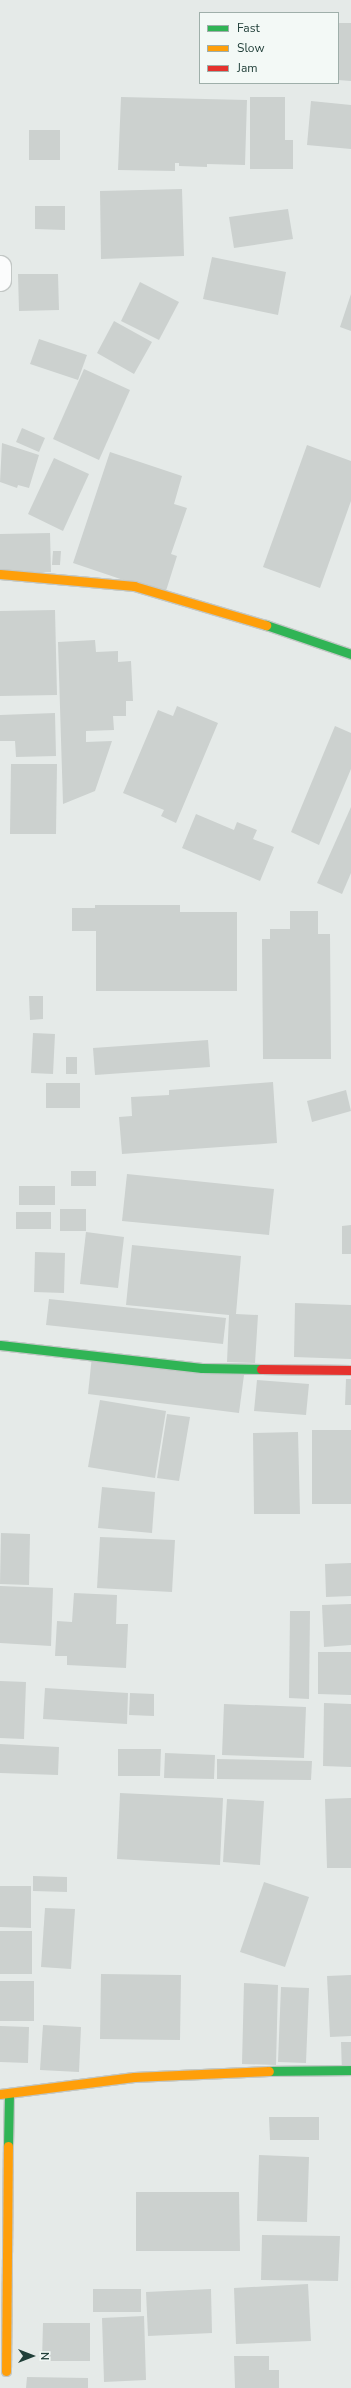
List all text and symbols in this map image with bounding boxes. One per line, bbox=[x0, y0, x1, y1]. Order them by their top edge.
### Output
legend bbox=[199, 12, 339, 84]
text: Fast bbox=[237, 20, 260, 36]
text: Slow bbox=[237, 40, 265, 56]
text: Jam bbox=[237, 60, 258, 76]
north arrow bbox=[12, 2336, 52, 2376]
text: N bbox=[37, 2352, 52, 2360]

